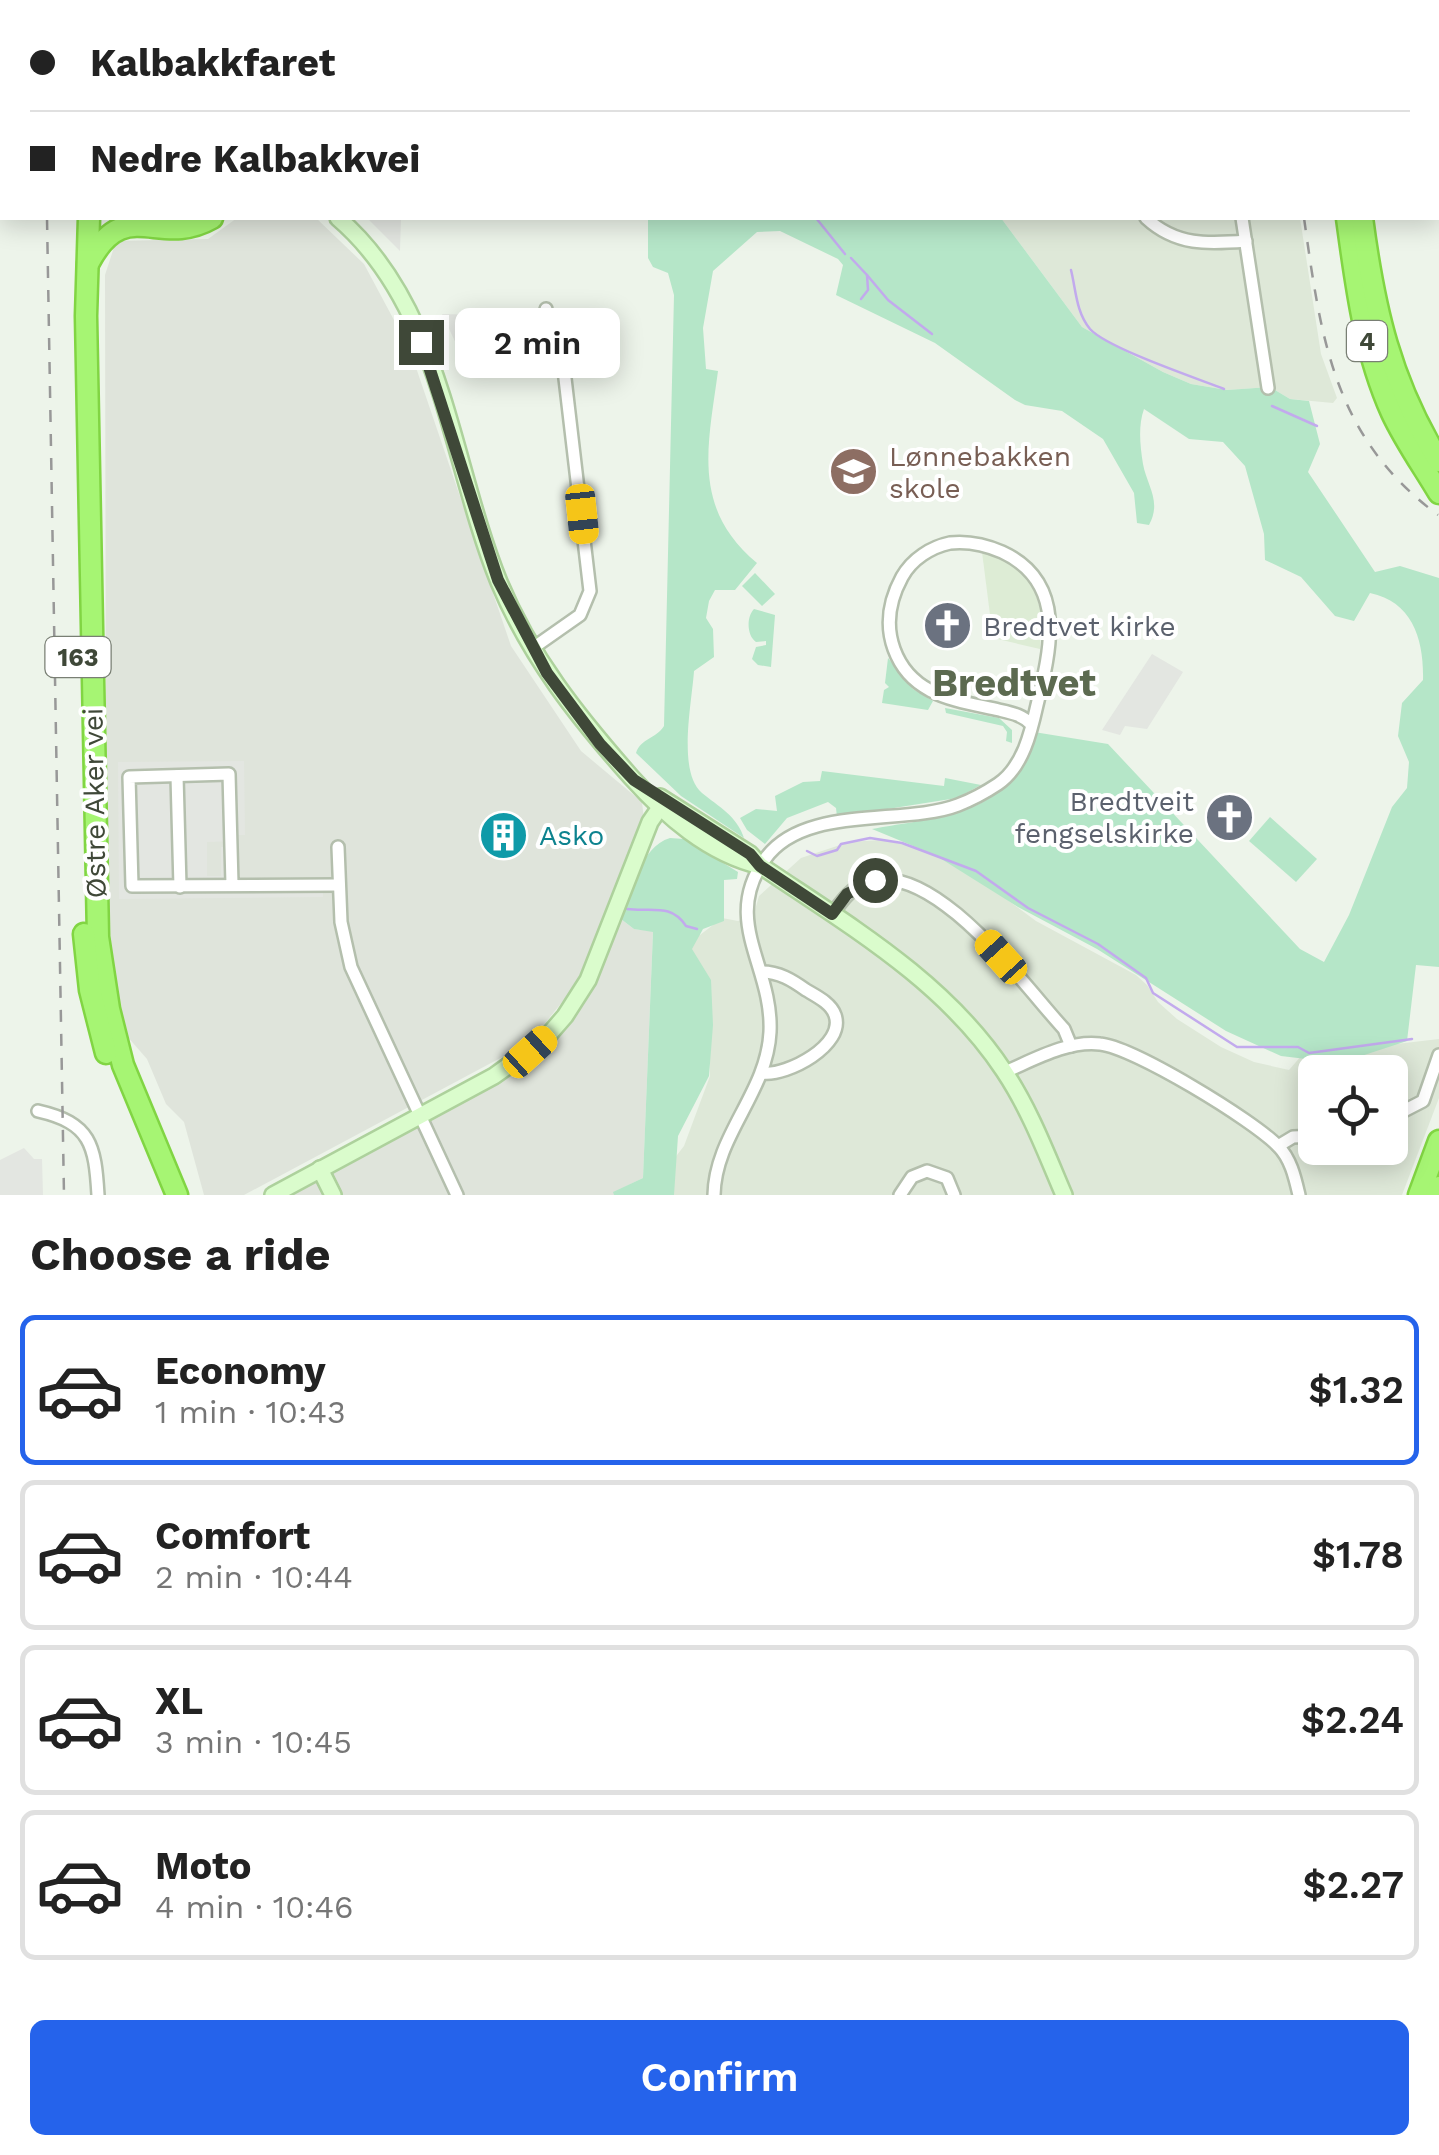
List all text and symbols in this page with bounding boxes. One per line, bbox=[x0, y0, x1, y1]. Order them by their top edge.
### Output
text: Kalbakkfaret bbox=[90, 41, 335, 85]
text: Nedre Kalbakkvei bbox=[90, 137, 420, 181]
callout: 2 min bbox=[456, 307, 621, 377]
route end bbox=[399, 320, 444, 365]
road number: 4 bbox=[1347, 321, 1387, 361]
text: 2 min bbox=[494, 324, 581, 362]
place label: Lønnebakken skole bbox=[889, 440, 1071, 505]
school or university icon: Lønnebakken skole bbox=[828, 446, 880, 498]
car bbox=[564, 483, 600, 545]
church icon: Bredtvet kirke bbox=[922, 600, 974, 652]
place label: Bredtvet kirke bbox=[983, 610, 1176, 643]
road number: 163 bbox=[46, 637, 110, 677]
district label: Bredtvet bbox=[932, 661, 1096, 705]
street label: Østre Aker vei bbox=[76, 707, 113, 899]
place label: Bredtveit fengselskirke bbox=[1014, 785, 1194, 850]
church icon: Bredtveit fengselskirke bbox=[1203, 791, 1255, 843]
building icon: Asko bbox=[478, 809, 530, 861]
place label: Asko bbox=[539, 819, 604, 852]
route start bbox=[853, 858, 898, 903]
car bbox=[970, 925, 1032, 989]
car bbox=[498, 1021, 562, 1083]
map controls bbox=[1298, 1055, 1408, 1165]
button: locate bbox=[1298, 1055, 1408, 1165]
text: Choose a ride bbox=[30, 1228, 330, 1281]
icon: car bbox=[35, 1345, 125, 1435]
text: Economy bbox=[155, 1349, 326, 1393]
text: $1.32 bbox=[1309, 1368, 1404, 1412]
text: 1 min · 10:43 bbox=[155, 1393, 346, 1431]
icon: car bbox=[35, 1510, 125, 1600]
text: Comfort bbox=[155, 1514, 310, 1558]
text: $1.78 bbox=[1312, 1533, 1404, 1577]
text: 2 min · 10:44 bbox=[155, 1558, 353, 1596]
icon: car bbox=[35, 1675, 125, 1765]
text: XL bbox=[155, 1679, 203, 1723]
text: $2.24 bbox=[1301, 1698, 1404, 1742]
text: 3 min · 10:45 bbox=[155, 1723, 352, 1761]
icon: car bbox=[35, 1840, 125, 1930]
text: Moto bbox=[155, 1844, 251, 1888]
text: $2.27 bbox=[1303, 1863, 1404, 1907]
text: 4 min · 10:46 bbox=[155, 1888, 354, 1926]
button: Confirm bbox=[30, 2020, 1409, 2135]

